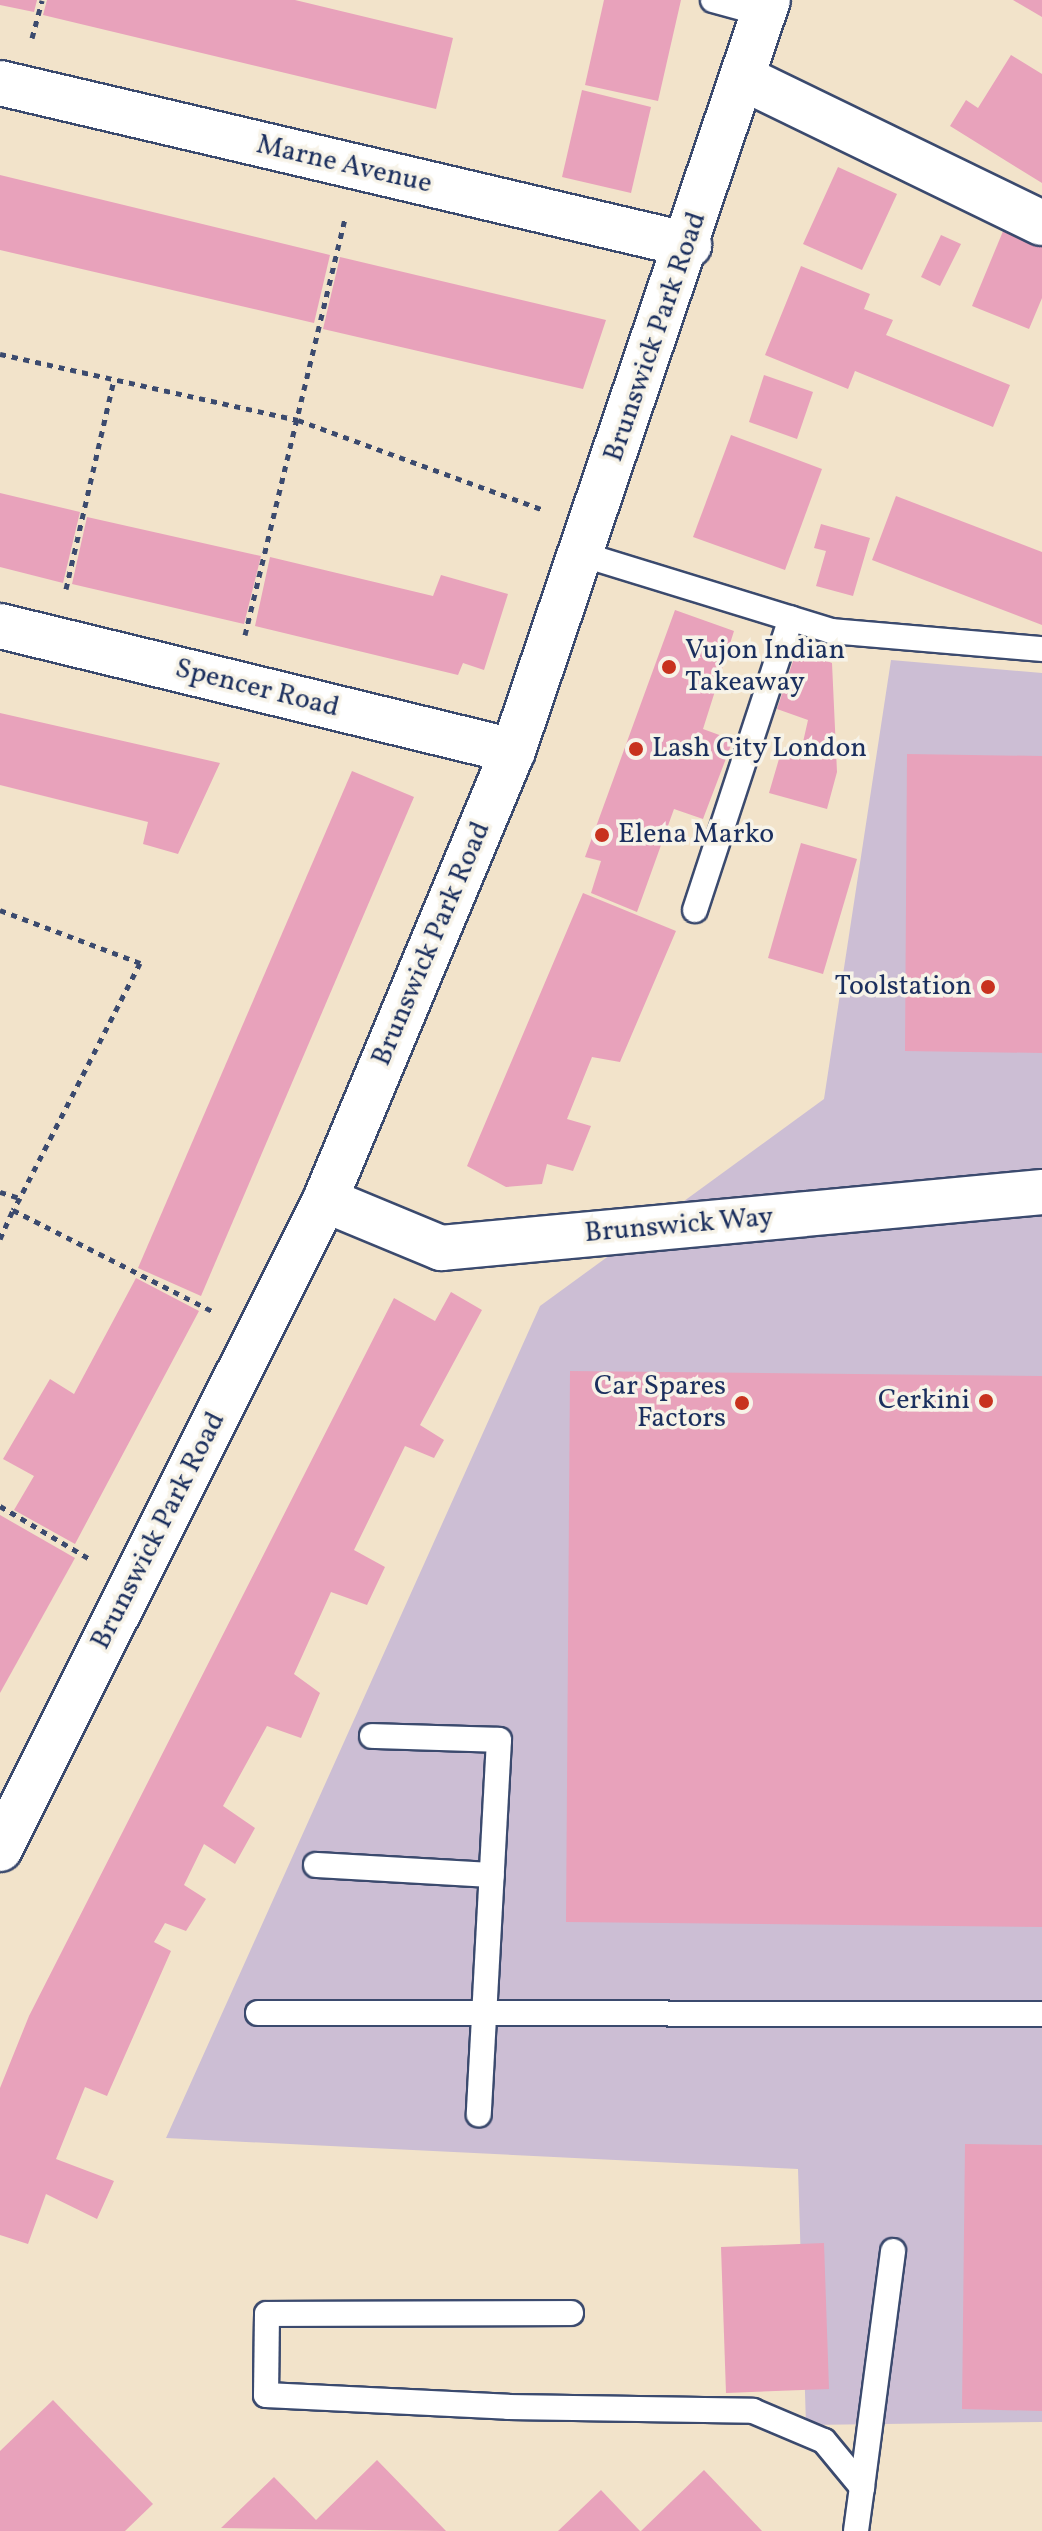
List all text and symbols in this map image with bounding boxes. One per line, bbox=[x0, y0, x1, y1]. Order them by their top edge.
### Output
street label: Marne Avenue bbox=[253, 129, 435, 201]
street label: Brunswick Park Road bbox=[597, 208, 715, 466]
place label: Vujon Indian Takeaway bbox=[685, 634, 845, 700]
street label: Spencer Road bbox=[172, 652, 342, 726]
marker: Vujon Indian Takeaway bbox=[660, 658, 678, 676]
place label: Lash City London bbox=[652, 732, 868, 766]
marker: Lash City London bbox=[627, 740, 645, 758]
street label: Brunswick Park Road bbox=[365, 817, 499, 1071]
place label: Elena Marko bbox=[618, 818, 774, 852]
marker: Elena Marko bbox=[593, 826, 611, 844]
place label: Toolstation bbox=[834, 970, 972, 1004]
marker: Toolstation bbox=[979, 978, 997, 996]
street label: Brunswick Way bbox=[583, 1201, 775, 1251]
place label: Car Spares Factors bbox=[594, 1370, 726, 1436]
place label: Cerkini bbox=[878, 1384, 970, 1418]
marker: Cerkini bbox=[977, 1392, 995, 1410]
marker: Car Spares Factors bbox=[733, 1394, 751, 1412]
street label: Brunswick Park Road bbox=[85, 1407, 233, 1655]

